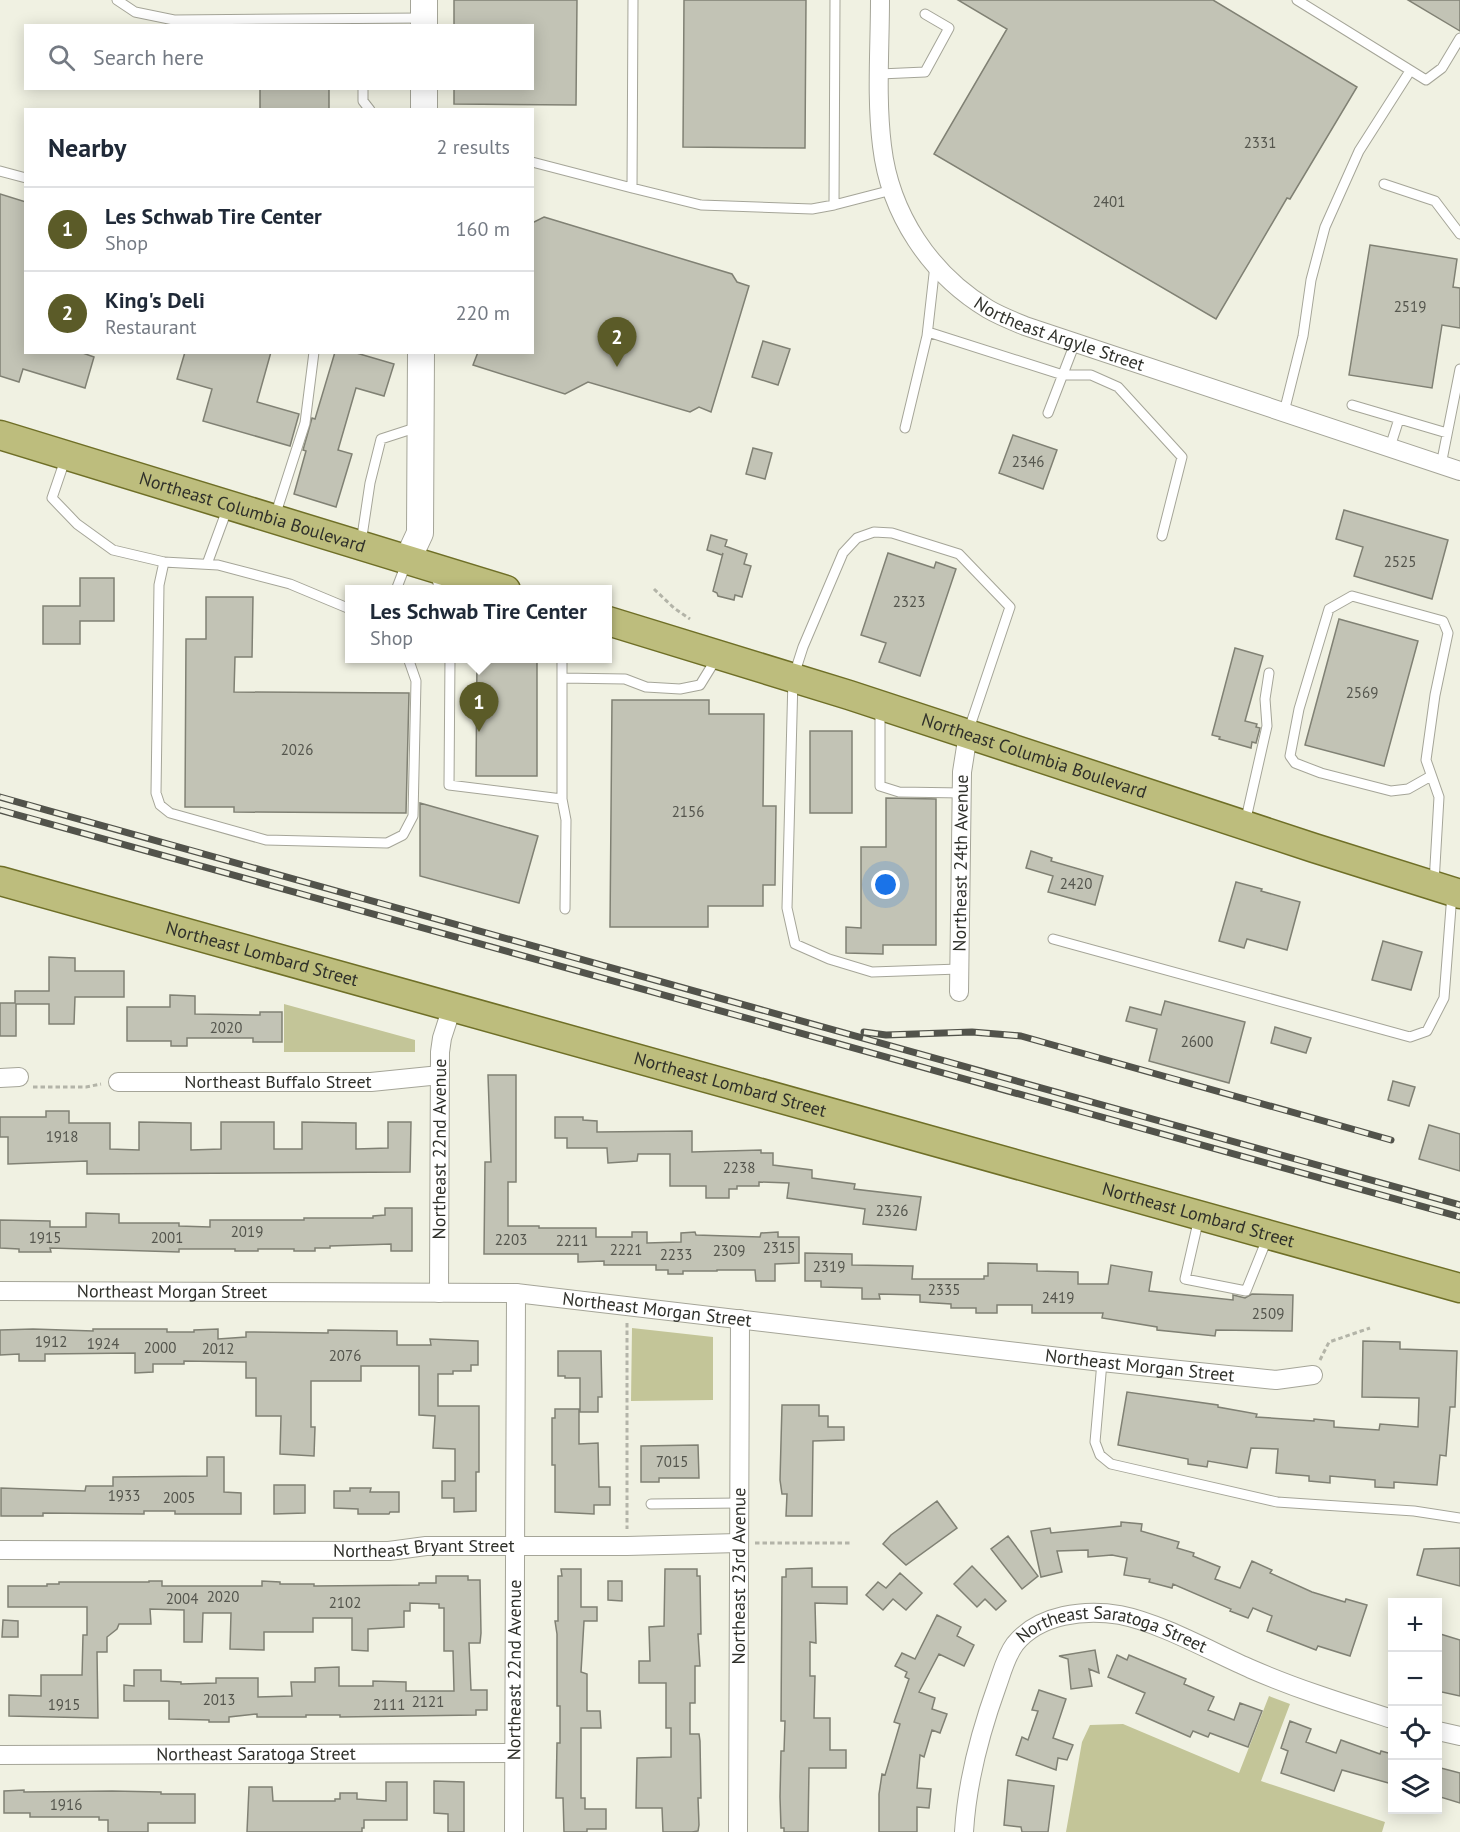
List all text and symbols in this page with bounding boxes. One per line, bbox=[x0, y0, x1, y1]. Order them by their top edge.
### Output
search box bbox=[24, 24, 534, 90]
icon: search bbox=[45, 41, 78, 74]
text: Search here bbox=[93, 43, 204, 71]
text: Nearby bbox=[48, 131, 126, 164]
house number: 2331 bbox=[1244, 133, 1276, 152]
text: 2 results bbox=[437, 134, 510, 160]
house number: 2401 bbox=[1093, 192, 1125, 211]
text: Les Schwab Tire Center bbox=[105, 202, 322, 230]
text: 1 bbox=[62, 216, 73, 242]
text: 160 m bbox=[456, 216, 510, 242]
text: Shop bbox=[105, 230, 148, 256]
text: King's Deli bbox=[105, 286, 205, 314]
street label: Northeast Argyle Street bbox=[970, 291, 1148, 376]
house number: 2519 bbox=[1394, 297, 1426, 316]
text: 2 bbox=[62, 300, 73, 326]
text: 220 m bbox=[456, 300, 510, 326]
text: Restaurant bbox=[105, 314, 196, 340]
pin: 2 bbox=[598, 318, 636, 367]
house number: 2346 bbox=[1012, 452, 1044, 471]
street label: Northeast Columbia Boulevard bbox=[137, 466, 369, 557]
house number: 2525 bbox=[1384, 552, 1416, 571]
popup bbox=[345, 585, 612, 663]
house number: 2323 bbox=[893, 592, 925, 611]
text: Les Schwab Tire Center bbox=[370, 597, 587, 625]
text: Shop bbox=[370, 625, 413, 651]
pin: 1 bbox=[460, 682, 498, 732]
house number: 2569 bbox=[1346, 683, 1378, 702]
street label: Northeast Columbia Boulevard bbox=[919, 708, 1150, 803]
house number: 2026 bbox=[281, 740, 313, 759]
street label: Northeast 24th Avenue bbox=[948, 774, 973, 952]
house number: 2156 bbox=[672, 802, 704, 821]
your location bbox=[871, 870, 900, 899]
house number: 2420 bbox=[1060, 874, 1092, 893]
street label: Northeast Lombard Street bbox=[163, 916, 361, 991]
house number: 2020 bbox=[210, 1018, 242, 1037]
house number: 2600 bbox=[1181, 1032, 1213, 1051]
street label: Northeast Lombard Street bbox=[631, 1046, 829, 1122]
street label: Northeast 22nd Avenue bbox=[427, 1059, 451, 1239]
street label: Northeast Buffalo Street bbox=[184, 1070, 372, 1093]
house number: 1918 bbox=[46, 1127, 78, 1146]
house number: 2238 bbox=[723, 1158, 755, 1177]
street label: Northeast Lombard Street bbox=[1100, 1177, 1297, 1252]
house number: 2326 bbox=[876, 1201, 908, 1220]
house number: 2019 bbox=[231, 1222, 263, 1241]
house number: 1915 bbox=[29, 1228, 61, 1247]
house number: 2001 bbox=[151, 1228, 183, 1247]
house number: 2203 bbox=[495, 1230, 527, 1249]
house number: 2211 bbox=[556, 1231, 588, 1250]
house number: 2315 bbox=[763, 1238, 795, 1257]
house number: 2221 bbox=[610, 1240, 642, 1259]
house number: 2309 bbox=[713, 1241, 745, 1260]
house number: 2233 bbox=[660, 1245, 692, 1264]
house number: 2319 bbox=[813, 1257, 845, 1276]
street label: Northeast Morgan Street bbox=[77, 1279, 267, 1303]
house number: 2335 bbox=[928, 1280, 960, 1299]
street label: Northeast Morgan Street bbox=[561, 1287, 753, 1332]
house number: 2419 bbox=[1042, 1288, 1074, 1307]
house number: 2509 bbox=[1252, 1304, 1284, 1323]
house number: 1912 bbox=[35, 1332, 67, 1351]
house number: 1924 bbox=[87, 1334, 119, 1353]
house number: 2000 bbox=[144, 1338, 176, 1357]
house number: 2012 bbox=[202, 1339, 234, 1358]
street label: Northeast Morgan Street bbox=[1044, 1343, 1236, 1387]
house number: 2076 bbox=[329, 1346, 361, 1365]
house number: 7015 bbox=[656, 1452, 688, 1471]
house number: 1933 bbox=[108, 1486, 140, 1505]
street label: Northeast 23rd Avenue bbox=[727, 1487, 750, 1665]
house number: 2005 bbox=[163, 1488, 195, 1507]
street label: Northeast Bryant Street bbox=[333, 1534, 515, 1562]
street label: Northeast 22nd Avenue bbox=[502, 1580, 526, 1760]
house number: 2020 bbox=[207, 1587, 239, 1606]
house number: 2004 bbox=[166, 1589, 198, 1608]
house number: 2102 bbox=[329, 1593, 361, 1612]
map controls bbox=[1388, 1598, 1442, 1814]
button: + bbox=[1388, 1598, 1442, 1652]
text: Northeast Saratoga Street bbox=[1011, 1601, 1211, 1658]
street label: Northeast Saratoga Street bbox=[1013, 1637, 1213, 1663]
button: − bbox=[1388, 1652, 1442, 1706]
house number: 2013 bbox=[203, 1690, 235, 1709]
house number: 2121 bbox=[412, 1692, 444, 1711]
house number: 1915 bbox=[48, 1695, 80, 1714]
house number: 2111 bbox=[373, 1695, 405, 1714]
button: locate bbox=[1388, 1706, 1442, 1760]
street label: Northeast Saratoga Street bbox=[156, 1742, 356, 1765]
button: layers bbox=[1388, 1760, 1442, 1814]
house number: 1916 bbox=[50, 1795, 82, 1814]

